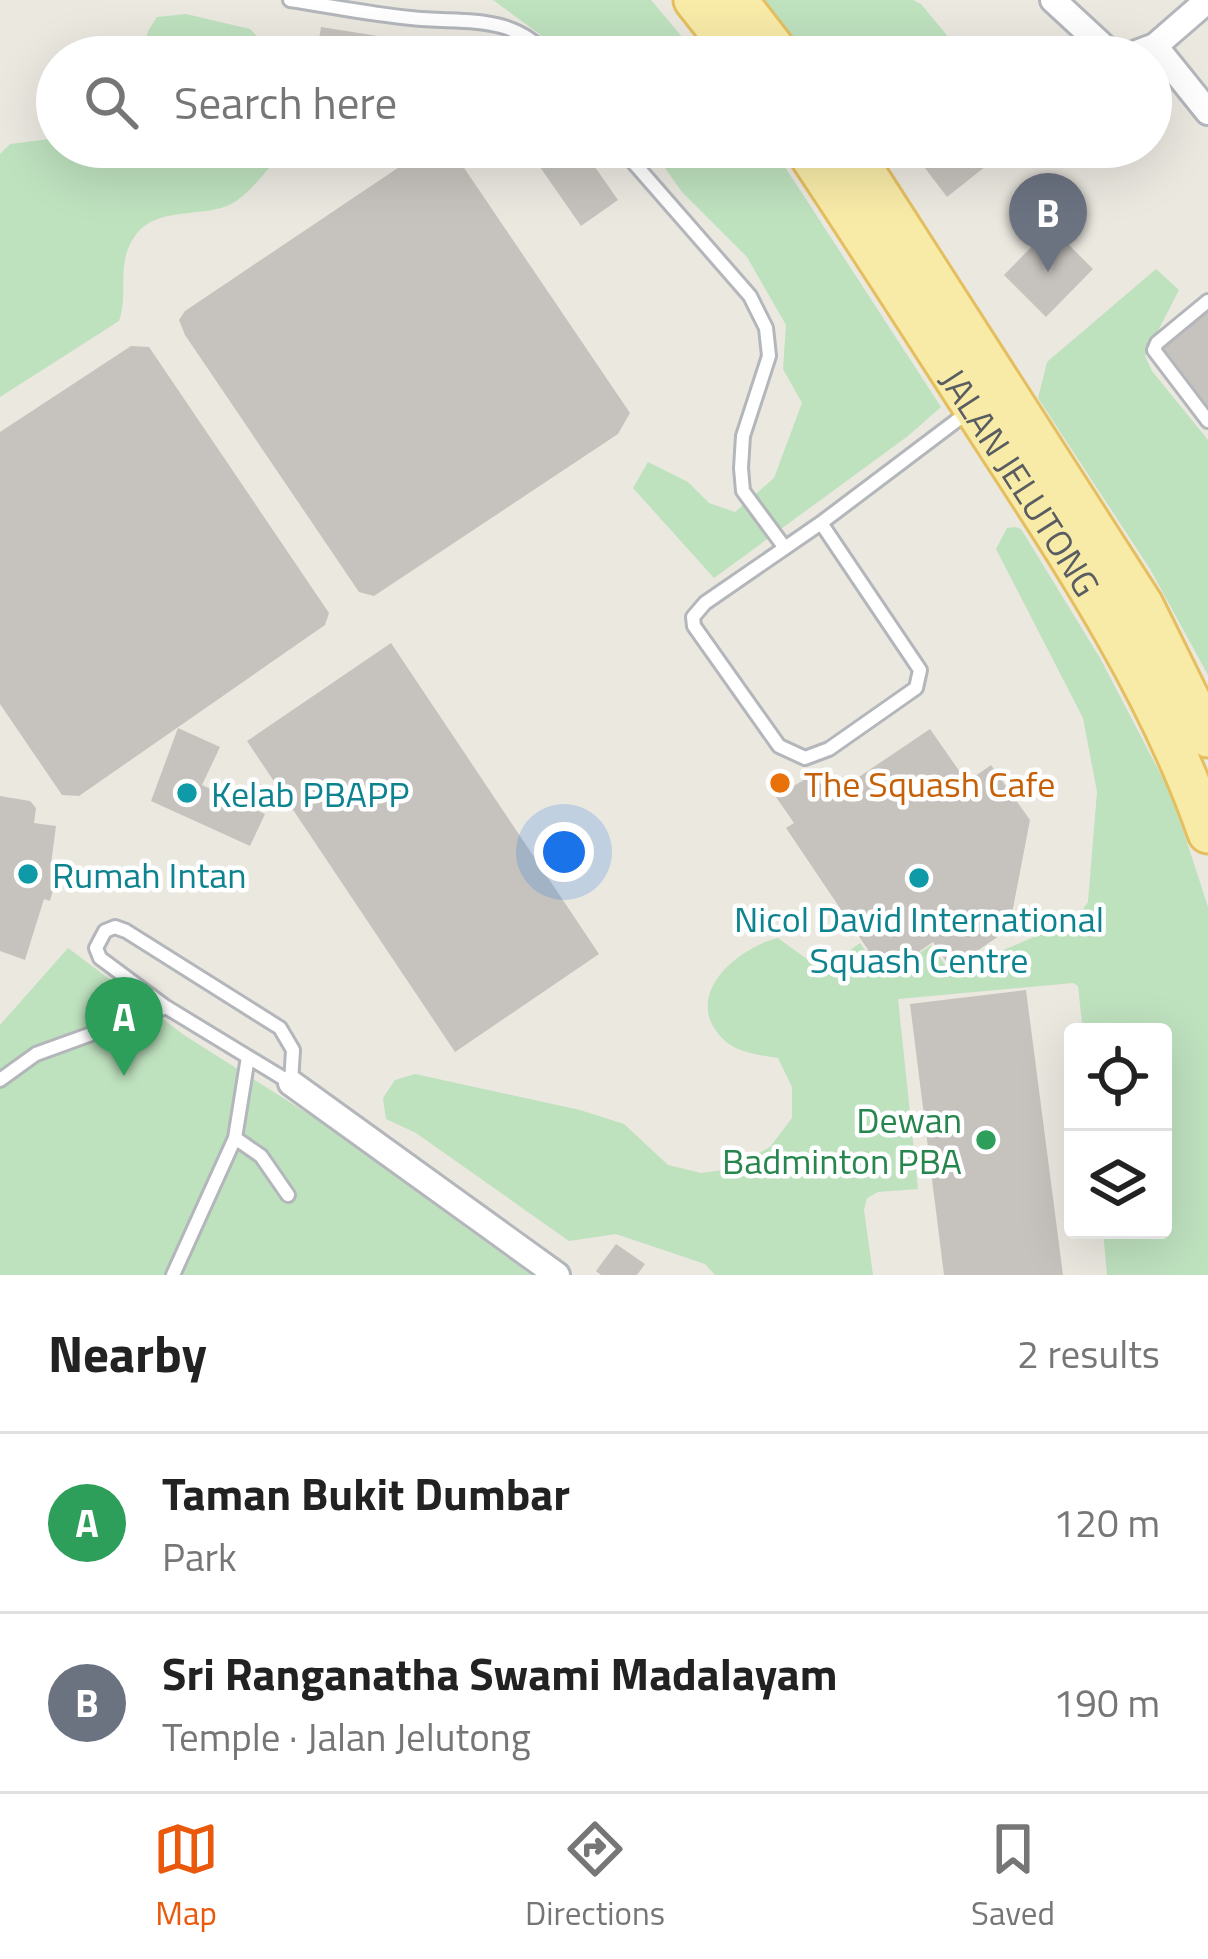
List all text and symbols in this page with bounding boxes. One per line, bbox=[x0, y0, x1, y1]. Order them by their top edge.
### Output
search box bbox=[36, 36, 1172, 168]
text: Search here bbox=[174, 68, 397, 136]
icon: search bbox=[78, 69, 144, 135]
pin: B bbox=[1009, 173, 1087, 272]
street label: JALAN JELUTONG bbox=[927, 357, 1115, 607]
place label: The Squash Cafe bbox=[804, 756, 1055, 811]
place label: Kelab PBAPP bbox=[211, 766, 410, 821]
marker: The Squash Cafe bbox=[767, 770, 793, 796]
marker: Kelab PBAPP bbox=[174, 780, 200, 806]
your location bbox=[534, 822, 594, 882]
place label: Rumah Intan bbox=[52, 847, 247, 902]
marker: Rumah Intan bbox=[15, 861, 41, 887]
marker: Nicol David International Squash Centre bbox=[906, 865, 932, 891]
place label: Nicol David International Squash Centre bbox=[734, 891, 1104, 987]
pin: A bbox=[85, 977, 163, 1076]
map controls bbox=[1064, 1023, 1172, 1239]
button: locate bbox=[1064, 1023, 1172, 1131]
place label: Dewan Badminton PBA bbox=[722, 1092, 962, 1188]
marker: Dewan Badminton PBA bbox=[973, 1127, 999, 1153]
button: layers bbox=[1064, 1131, 1172, 1239]
text: Nearby bbox=[48, 1314, 207, 1392]
text: 2 results bbox=[1017, 1324, 1160, 1383]
text: Taman Bukit Dumbar bbox=[162, 1459, 570, 1527]
text: A bbox=[75, 1493, 99, 1552]
text: 120 m bbox=[1053, 1493, 1160, 1552]
text: Park bbox=[162, 1527, 237, 1586]
text: Sri Ranganatha Swami Madalayam bbox=[162, 1639, 838, 1707]
text: B bbox=[75, 1673, 99, 1732]
text: 190 m bbox=[1053, 1673, 1160, 1732]
text: Temple · Jalan Jelutong bbox=[162, 1707, 531, 1766]
tab: Map bbox=[153, 1816, 219, 1938]
tab: Directions bbox=[525, 1816, 665, 1938]
tab: Saved bbox=[971, 1816, 1055, 1938]

